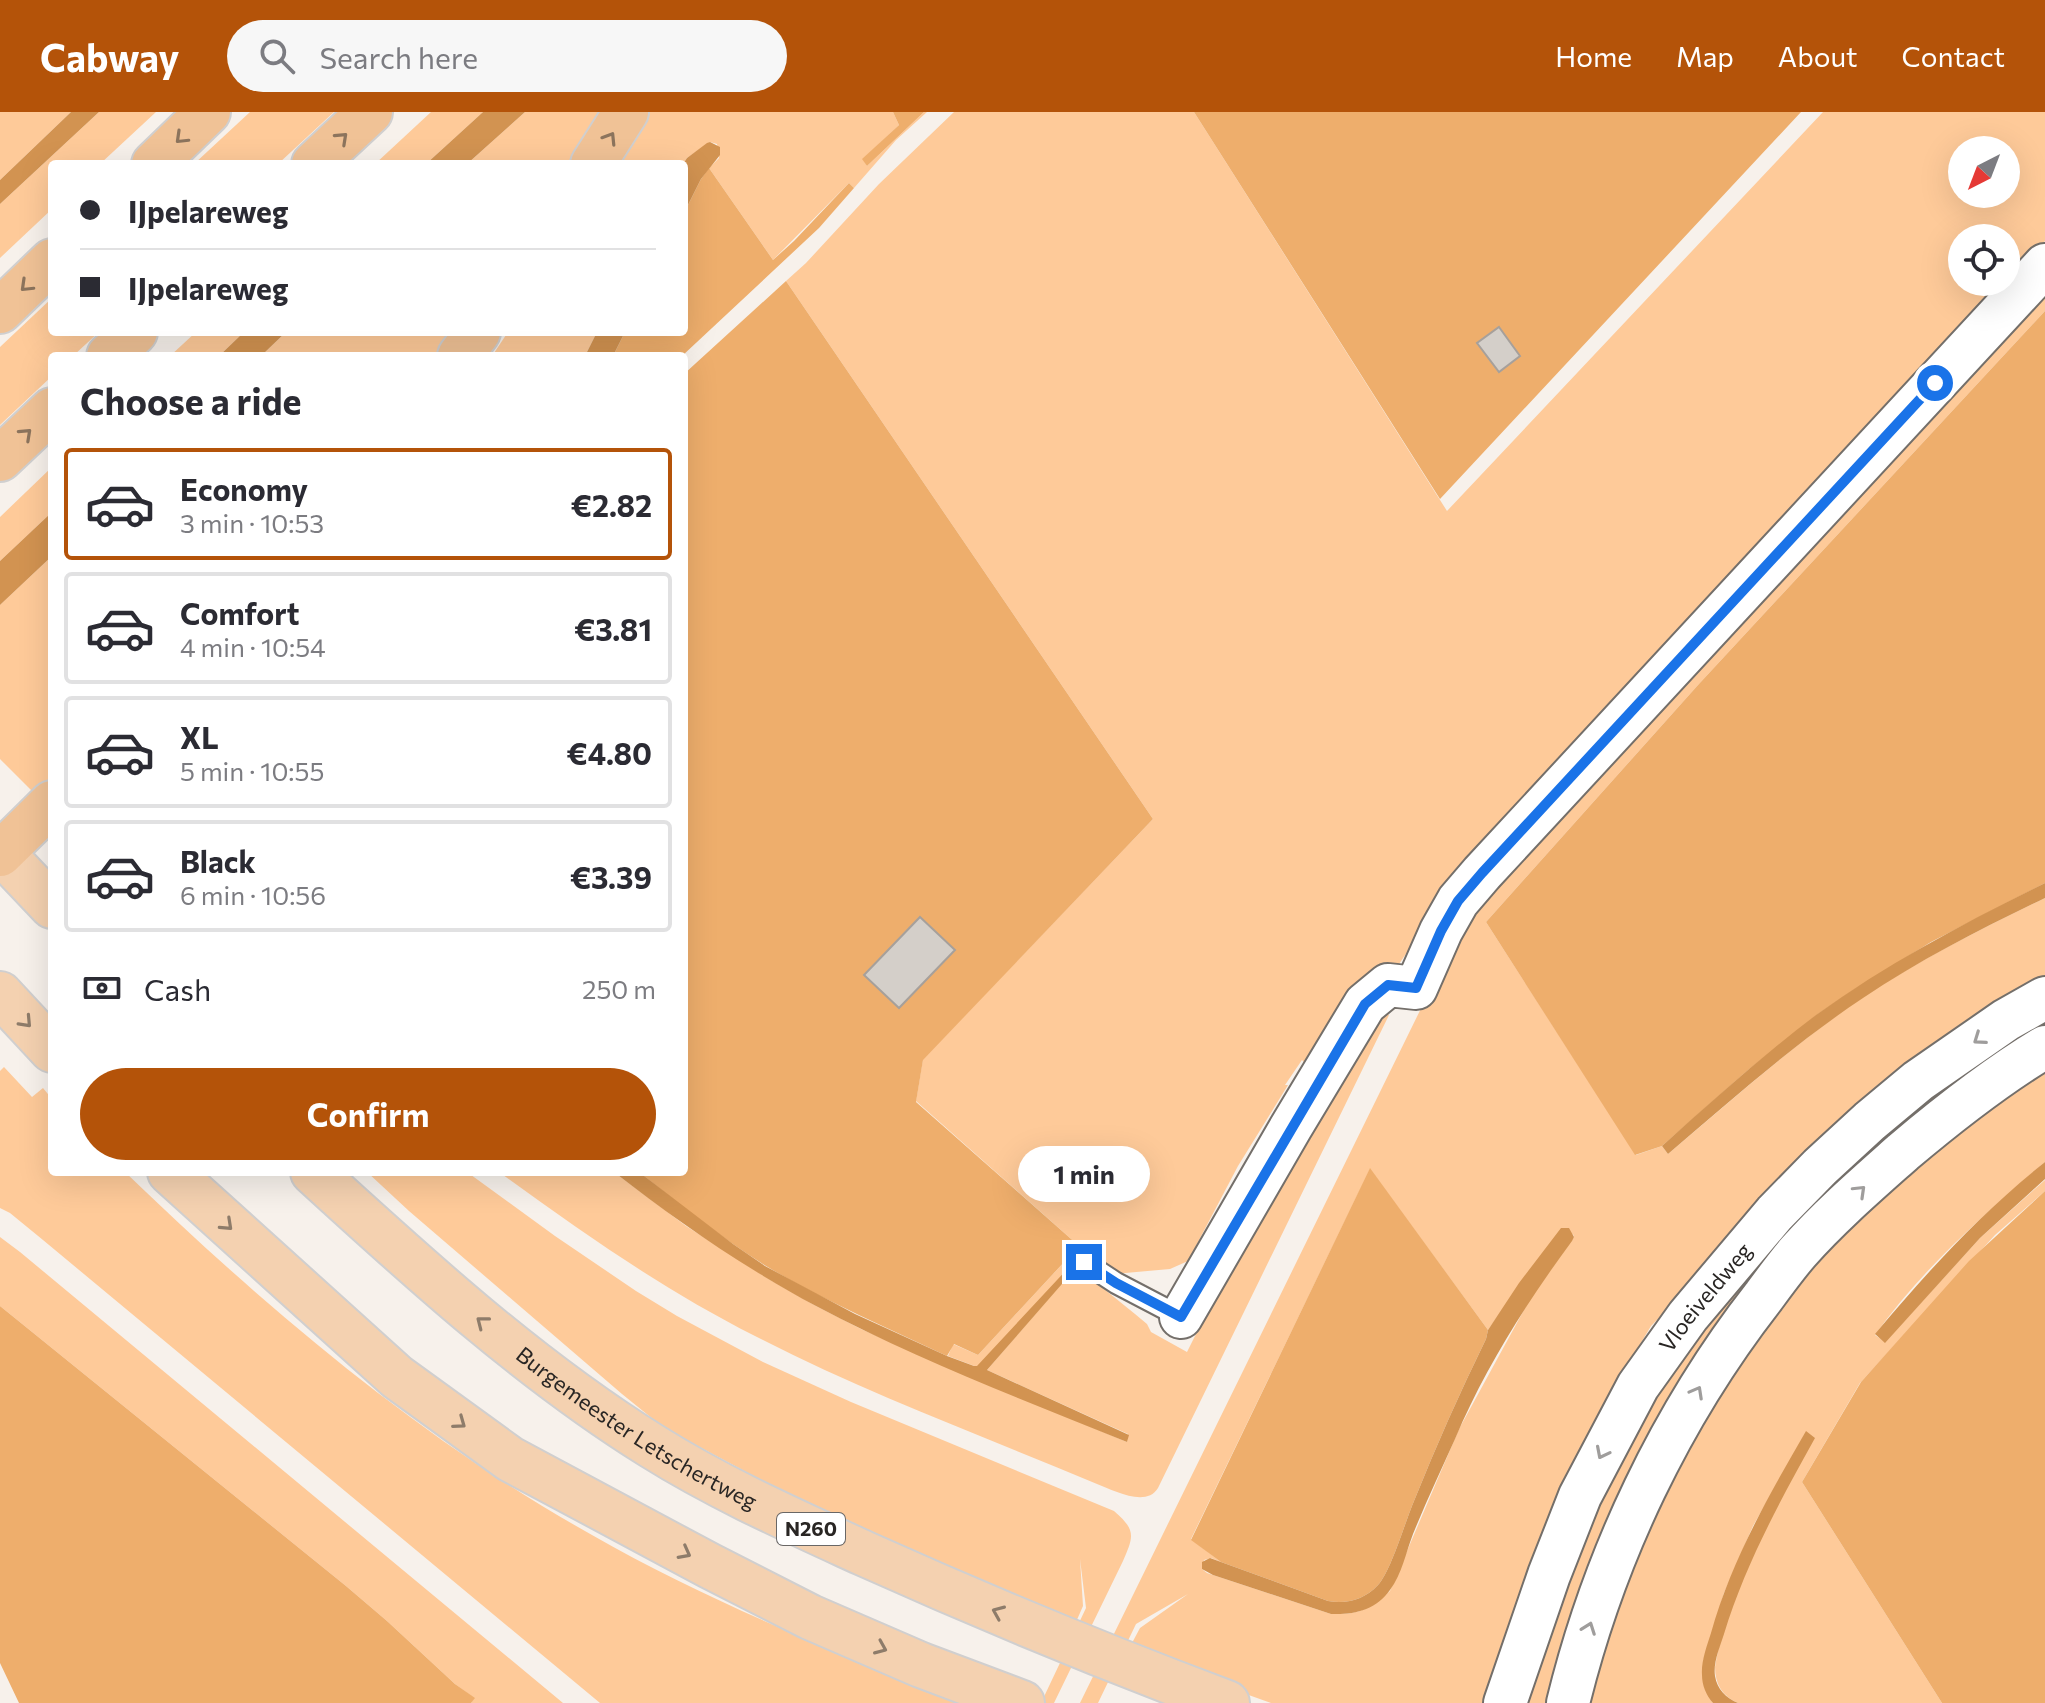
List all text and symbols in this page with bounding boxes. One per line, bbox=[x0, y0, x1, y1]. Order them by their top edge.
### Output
search box bbox=[227, 20, 787, 92]
text: Cabway bbox=[40, 33, 179, 80]
icon: search bbox=[255, 34, 299, 78]
text: Search here bbox=[319, 38, 478, 75]
text: Home bbox=[1555, 39, 1632, 73]
text: Map bbox=[1676, 39, 1734, 73]
text: About bbox=[1778, 39, 1858, 73]
text: Contact bbox=[1902, 39, 2005, 73]
one-way arrow bbox=[176, 129, 190, 143]
one-way arrow bbox=[600, 132, 615, 147]
one-way arrow bbox=[333, 133, 347, 147]
north arrow bbox=[1948, 136, 2020, 208]
map controls bbox=[1948, 136, 2020, 296]
text: IJpelareweg bbox=[128, 192, 288, 229]
button: locate bbox=[1948, 224, 2020, 296]
text: IJpelareweg bbox=[128, 269, 288, 306]
one-way arrow bbox=[21, 277, 35, 291]
route start bbox=[1917, 365, 1953, 401]
text: Choose a ride bbox=[80, 378, 301, 422]
one-way arrow bbox=[17, 429, 31, 444]
icon: car bbox=[84, 468, 156, 540]
text: Economy bbox=[180, 470, 308, 507]
text: €2.82 bbox=[571, 486, 652, 523]
text: 3 min · 10:53 bbox=[180, 507, 324, 538]
icon: car bbox=[84, 592, 156, 664]
text: Comfort bbox=[180, 594, 299, 631]
text: €3.81 bbox=[574, 610, 652, 647]
text: 4 min · 10:54 bbox=[180, 631, 326, 662]
icon: car bbox=[84, 716, 156, 788]
text: XL bbox=[180, 718, 219, 755]
text: €4.80 bbox=[567, 734, 652, 771]
text: 5 min · 10:55 bbox=[180, 755, 324, 786]
icon: car bbox=[84, 840, 156, 912]
text: Black bbox=[180, 842, 256, 879]
text: €3.39 bbox=[570, 858, 652, 895]
text: 6 min · 10:56 bbox=[180, 879, 326, 910]
icon: cash bbox=[80, 966, 124, 1010]
text: Cash bbox=[144, 970, 211, 1007]
text: 250 m bbox=[582, 973, 656, 1004]
one-way arrow bbox=[17, 1013, 31, 1027]
one-way arrow bbox=[1974, 1029, 1988, 1044]
button: Confirm bbox=[80, 1068, 656, 1160]
callout: 1 min bbox=[1018, 1146, 1150, 1202]
text: 1 min bbox=[1053, 1158, 1115, 1189]
one-way arrow bbox=[1851, 1186, 1865, 1200]
one-way arrow bbox=[218, 1216, 233, 1230]
street label: Vloeiveldweg bbox=[1653, 1237, 1757, 1357]
route end bbox=[1066, 1244, 1102, 1280]
one-way arrow bbox=[476, 1317, 491, 1331]
street label: Burgemeester Letschertweg bbox=[511, 1340, 762, 1515]
one-way arrow bbox=[1687, 1386, 1703, 1401]
one-way arrow bbox=[452, 1413, 466, 1428]
one-way arrow bbox=[1596, 1444, 1611, 1459]
road number: N260 bbox=[777, 1513, 845, 1545]
one-way arrow bbox=[677, 1543, 692, 1558]
one-way arrow bbox=[992, 1606, 1007, 1622]
one-way arrow bbox=[1579, 1622, 1596, 1636]
one-way arrow bbox=[873, 1638, 888, 1654]

